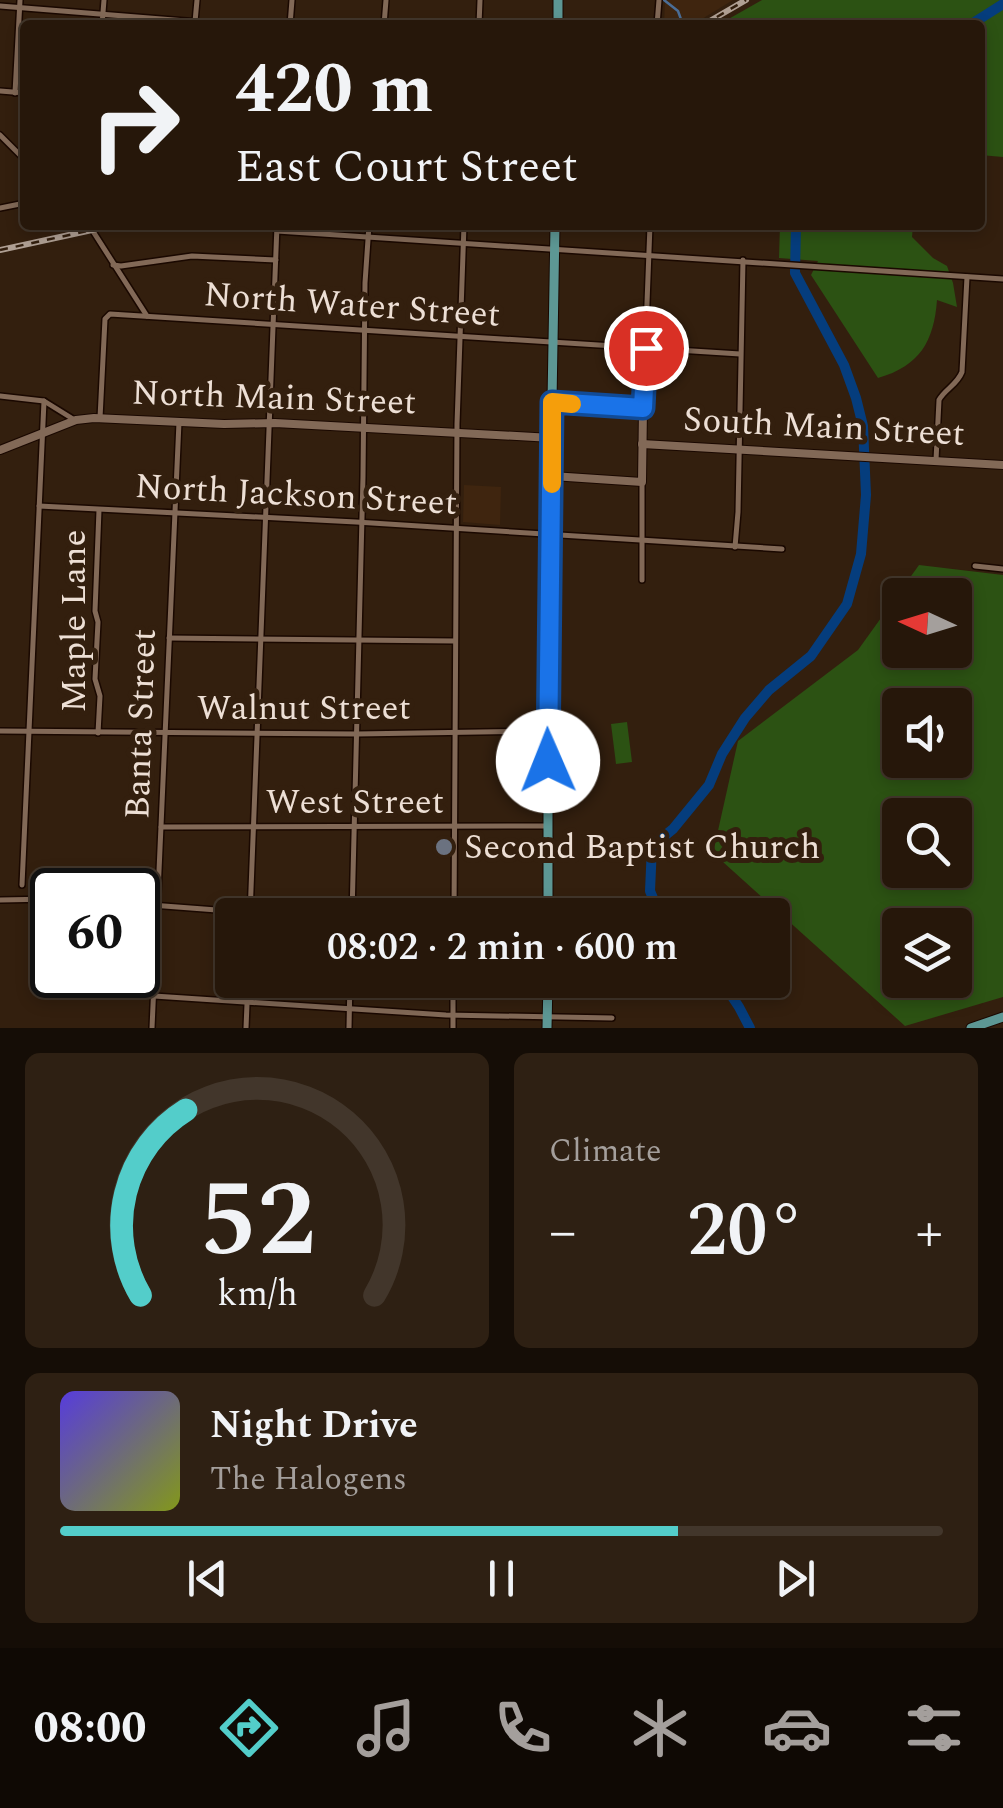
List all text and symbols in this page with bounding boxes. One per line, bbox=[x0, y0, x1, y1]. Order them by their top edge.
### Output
text: 420 m bbox=[235, 37, 433, 143]
icon: right bbox=[70, 60, 200, 190]
text: East Court Street bbox=[235, 133, 578, 202]
street label: North Water Street bbox=[202, 268, 502, 342]
pin bbox=[604, 306, 689, 391]
icon: arrive bbox=[619, 321, 674, 376]
street label: North Main Street bbox=[131, 367, 417, 429]
street label: South Main Street bbox=[682, 393, 966, 461]
street label: North Jackson Street bbox=[134, 460, 458, 530]
street label: Maple Lane bbox=[48, 529, 101, 713]
north arrow bbox=[882, 578, 972, 668]
map controls bbox=[882, 578, 972, 998]
street label: Banta Street bbox=[111, 628, 171, 820]
street label: Walnut Street bbox=[197, 682, 411, 735]
button: sound bbox=[882, 688, 972, 778]
position arrow bbox=[496, 709, 600, 813]
street label: West Street bbox=[266, 776, 444, 829]
button: search bbox=[882, 798, 972, 888]
place label: Second Baptist Church bbox=[464, 821, 820, 874]
marker: Second Baptist Church bbox=[433, 836, 455, 858]
speed limit sign: 60 bbox=[30, 868, 160, 998]
button: layers bbox=[882, 908, 972, 998]
text: 08:02 · 2 min · 600 m bbox=[327, 919, 678, 977]
text: Climate bbox=[549, 1127, 661, 1176]
text: 52 bbox=[199, 1143, 315, 1301]
text: 20° bbox=[687, 1175, 805, 1289]
text: − bbox=[549, 1191, 577, 1274]
text: + bbox=[915, 1191, 943, 1274]
text: km/h bbox=[217, 1267, 297, 1322]
text: Night Drive bbox=[210, 1397, 418, 1455]
text: The Halogens bbox=[210, 1455, 407, 1504]
icon: previous bbox=[180, 1551, 235, 1606]
icon: pause bbox=[474, 1551, 529, 1606]
icon: next bbox=[768, 1551, 823, 1606]
icon: directions bbox=[214, 1693, 284, 1763]
icon: music bbox=[351, 1693, 421, 1763]
icon: phone bbox=[488, 1693, 558, 1763]
icon: climate bbox=[625, 1693, 695, 1763]
icon: car bbox=[762, 1693, 832, 1763]
icon: filters bbox=[899, 1693, 969, 1763]
text: 08:00 bbox=[34, 1694, 147, 1763]

